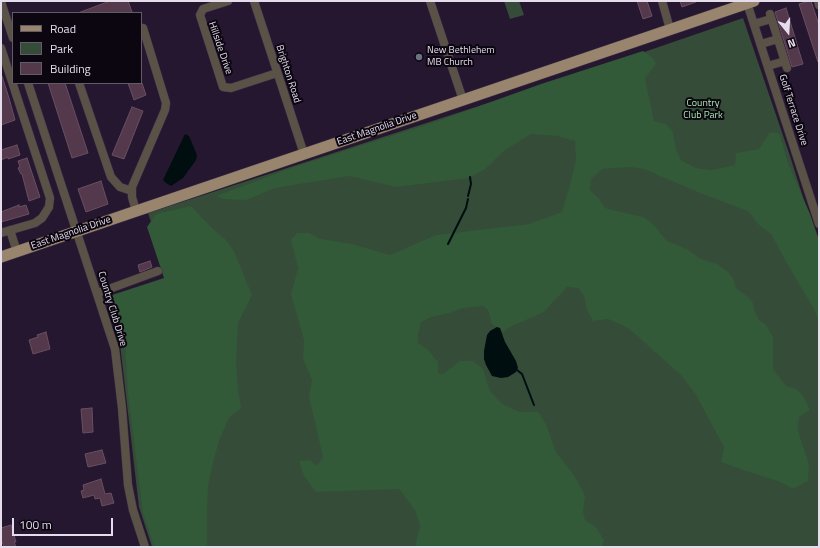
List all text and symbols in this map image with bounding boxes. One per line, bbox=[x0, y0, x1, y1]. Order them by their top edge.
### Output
legend bbox=[12, 12, 142, 84]
north arrow bbox=[768, 12, 808, 52]
text: Road bbox=[50, 19, 76, 38]
street label: Hillside Drive bbox=[205, 20, 235, 76]
text: N bbox=[786, 35, 798, 52]
text: Park bbox=[50, 39, 73, 58]
street label: Brighton Road bbox=[273, 43, 303, 105]
place label: New Bethlehem MB Church bbox=[427, 45, 495, 68]
marker: New Bethlehem MB Church bbox=[414, 52, 424, 62]
text: Building bbox=[50, 59, 91, 78]
street label: Golf Terrace Drive bbox=[776, 73, 810, 147]
park label: Country Club Park bbox=[683, 98, 723, 122]
street label: East Magnolia Drive bbox=[335, 110, 419, 148]
street label: East Magnolia Drive bbox=[29, 214, 113, 252]
street label: Country Club Drive bbox=[95, 270, 129, 348]
scale bar bbox=[14, 510, 115, 536]
text: 100 m bbox=[19, 515, 52, 534]

